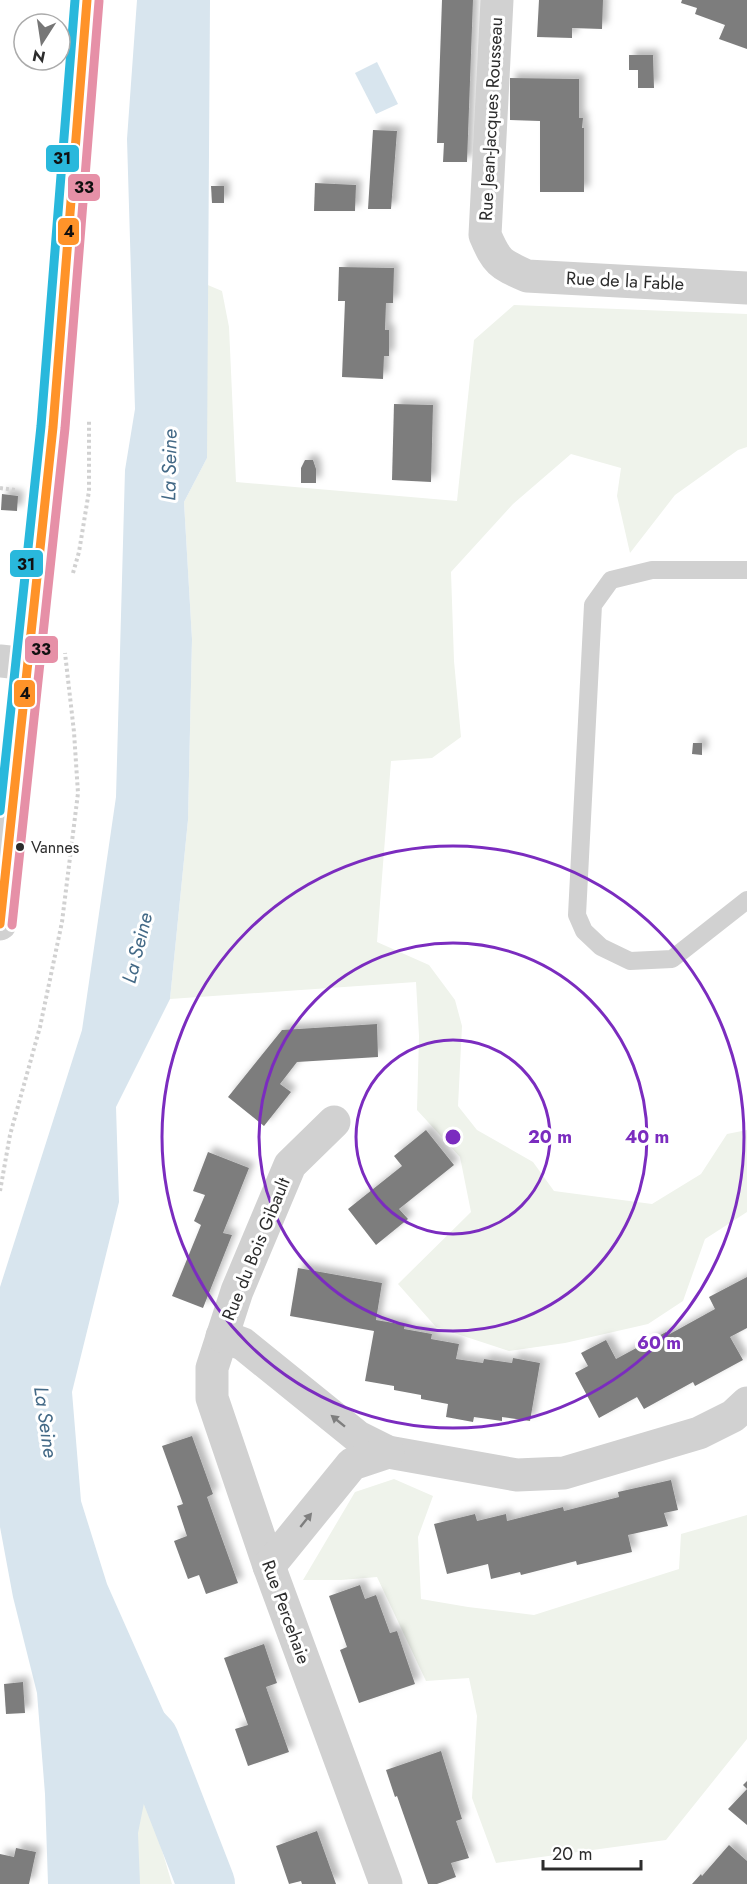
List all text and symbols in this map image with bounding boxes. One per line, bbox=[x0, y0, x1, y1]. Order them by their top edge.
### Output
north arrow bbox=[12, 12, 72, 72]
street label: Rue Jean-Jacques Rousseau bbox=[473, 16, 509, 222]
text: N bbox=[30, 44, 48, 69]
line badge: 31 bbox=[45, 144, 80, 173]
text: 31 bbox=[53, 147, 71, 170]
line badge: 33 bbox=[67, 173, 101, 202]
text: 33 bbox=[74, 176, 94, 199]
line badge: 4 bbox=[57, 217, 80, 246]
text: 4 bbox=[63, 220, 75, 243]
street label: Rue de la Fable bbox=[565, 265, 685, 297]
water label: La Seine bbox=[154, 429, 185, 501]
line badge: 31 bbox=[9, 549, 44, 578]
text: 31 bbox=[17, 553, 35, 576]
line badge: 33 bbox=[24, 635, 59, 664]
text: 33 bbox=[31, 638, 51, 661]
line badge: 4 bbox=[13, 679, 36, 708]
text: 4 bbox=[19, 682, 31, 705]
place label: Vannes bbox=[31, 836, 79, 859]
marker: Vannes bbox=[14, 841, 26, 853]
water label: La Seine bbox=[115, 910, 160, 986]
text: 20 m bbox=[528, 1124, 572, 1150]
text: 40 m bbox=[625, 1124, 669, 1150]
centre of rings bbox=[443, 1127, 463, 1147]
street label: Rue du Bois Gibault bbox=[215, 1173, 297, 1324]
text: 60 m bbox=[637, 1330, 681, 1356]
water label: La Seine bbox=[26, 1385, 65, 1460]
one-way arrow bbox=[331, 1416, 346, 1428]
one-way arrow bbox=[299, 1512, 312, 1528]
street label: Rue Percehaie bbox=[255, 1557, 317, 1667]
scale bar bbox=[543, 1833, 640, 1871]
text: 20 m bbox=[552, 1841, 592, 1867]

